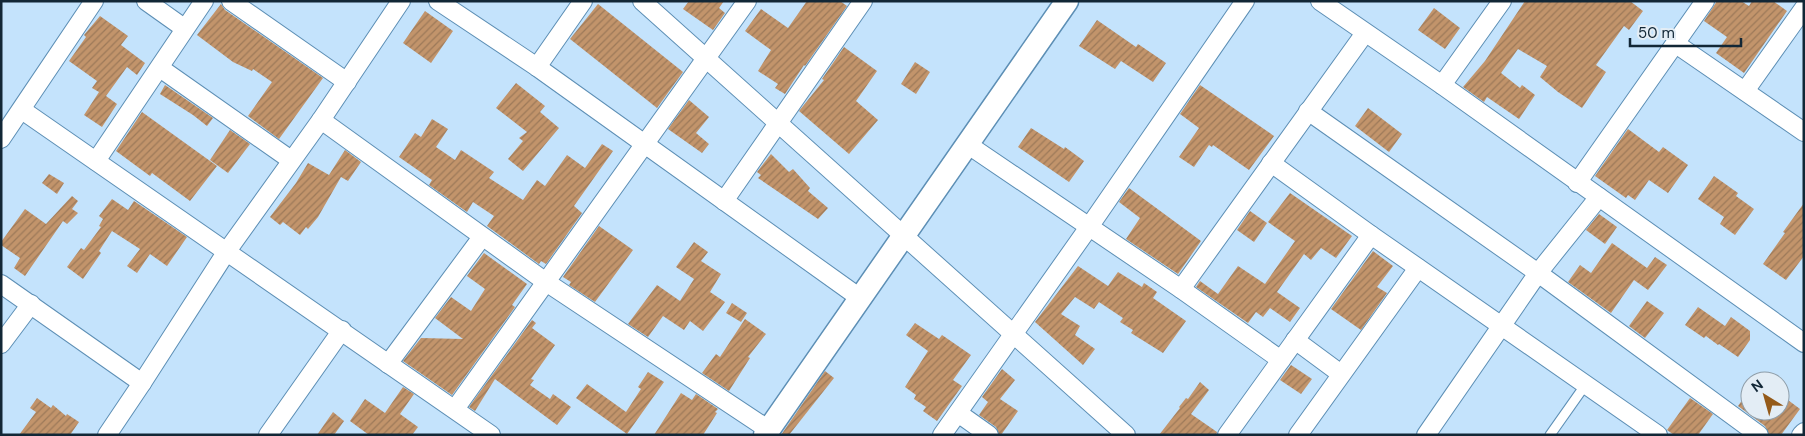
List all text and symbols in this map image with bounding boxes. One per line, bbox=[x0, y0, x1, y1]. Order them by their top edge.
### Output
scale bar bbox=[1630, 15, 1741, 47]
text: 50 m bbox=[1638, 23, 1675, 43]
north arrow bbox=[1740, 371, 1790, 421]
text: N bbox=[1748, 375, 1767, 396]

